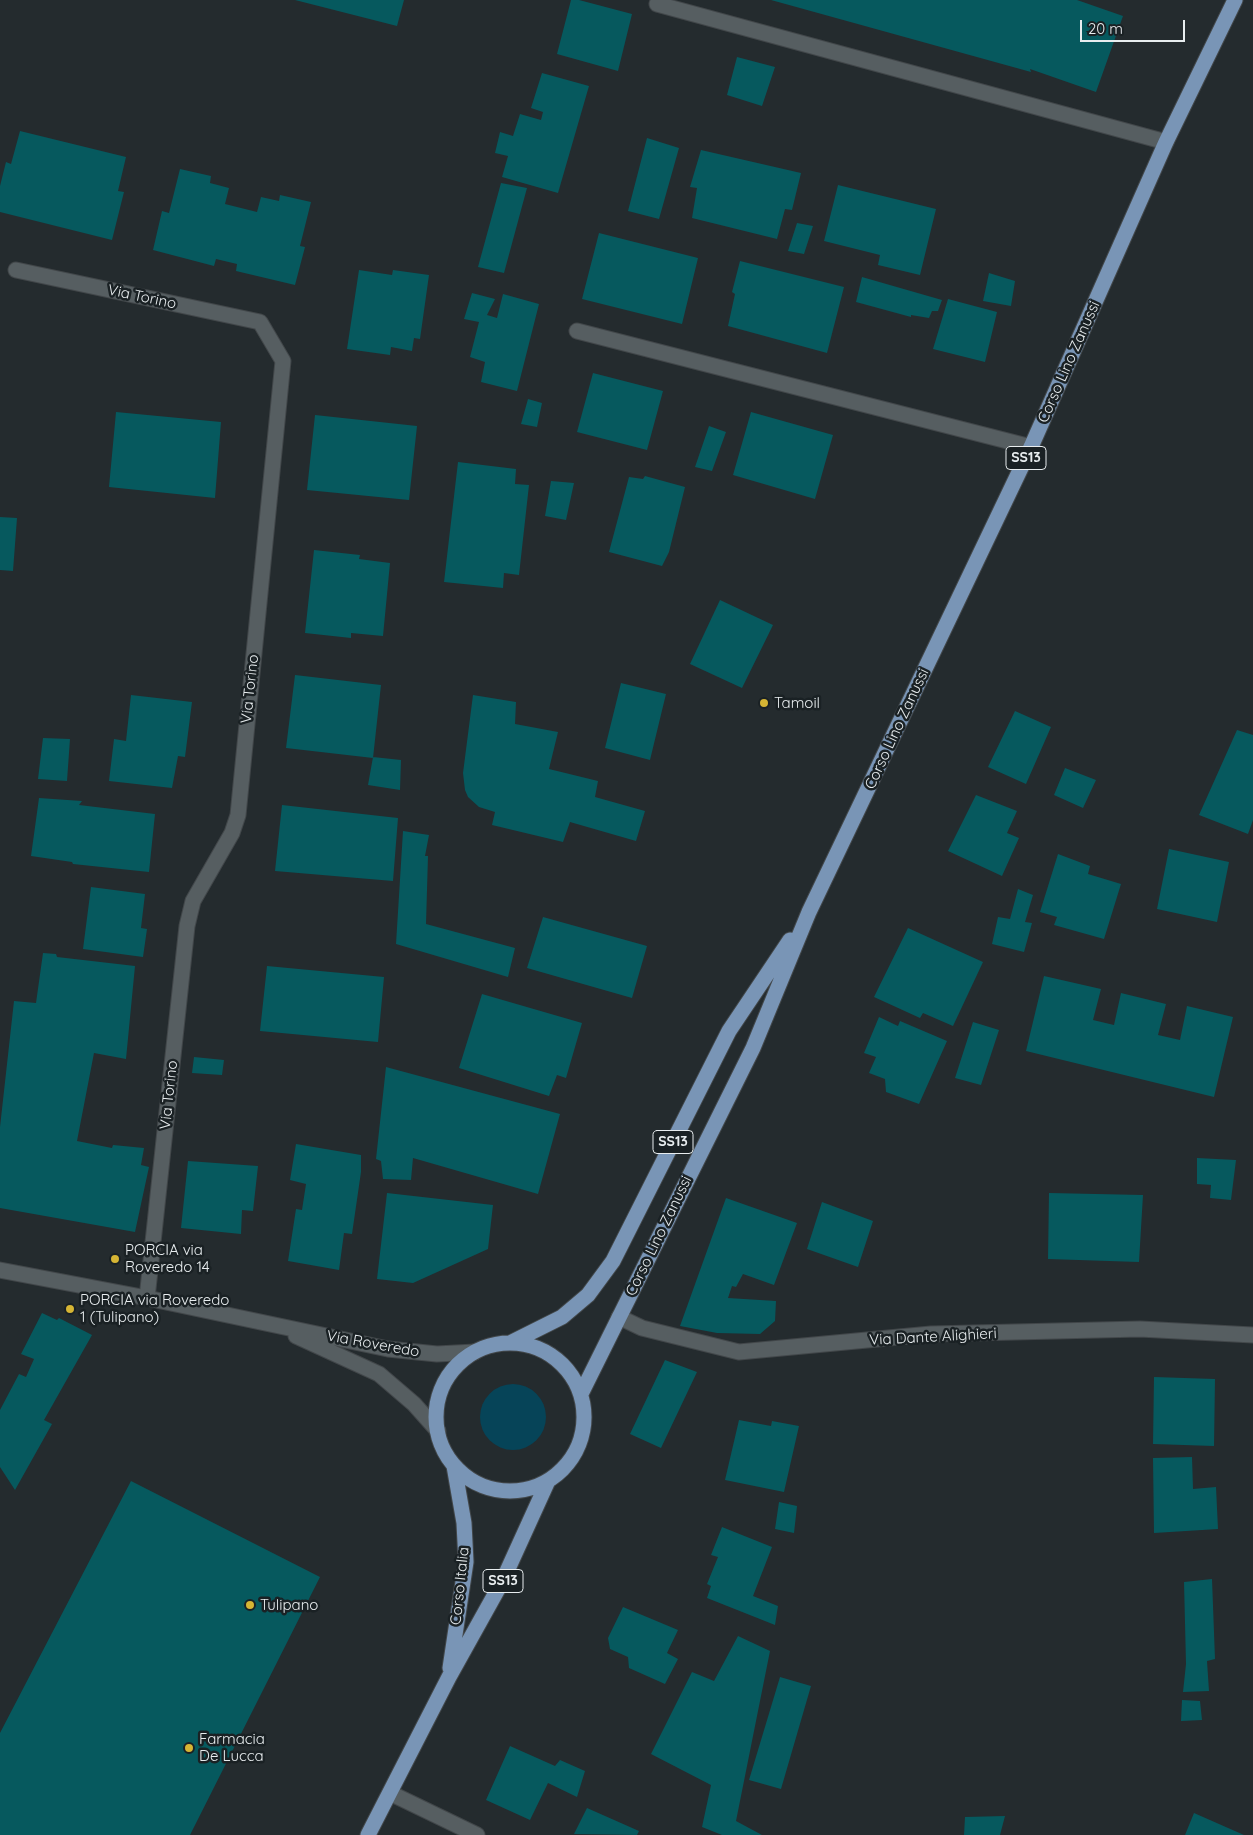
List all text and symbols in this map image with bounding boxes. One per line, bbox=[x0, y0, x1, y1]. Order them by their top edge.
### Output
scale bar bbox=[1083, 10, 1188, 42]
text: 20 m bbox=[1088, 19, 1123, 38]
street label: Via Torino bbox=[106, 281, 178, 313]
street label: Corso Lino Zanussi bbox=[1034, 298, 1104, 426]
road number: SS13 bbox=[1006, 446, 1046, 469]
street label: Via Torino bbox=[237, 654, 263, 724]
street label: Corso Lino Zanussi bbox=[861, 666, 933, 792]
place label: Tamoil bbox=[774, 694, 820, 712]
marker: Tamoil bbox=[758, 697, 770, 709]
street label: Via Torino bbox=[156, 1060, 182, 1130]
road number: SS13 bbox=[653, 1130, 693, 1154]
street label: Corso Lino Zanussi bbox=[622, 1173, 696, 1299]
place label: PORCIA via Roveredo 14 bbox=[125, 1241, 210, 1276]
marker: PORCIA via Roveredo 14 bbox=[109, 1253, 121, 1265]
place label: PORCIA via Roveredo 1 (Tulipano) bbox=[80, 1291, 229, 1326]
marker: PORCIA via Roveredo 1 (Tulipano) bbox=[64, 1303, 76, 1315]
street label: Via Dante Alighieri bbox=[869, 1325, 997, 1349]
street label: Via Roveredo bbox=[325, 1327, 421, 1361]
street label: Corso Italia bbox=[447, 1546, 473, 1626]
road number: SS13 bbox=[483, 1570, 523, 1592]
place label: Tulipano bbox=[260, 1596, 318, 1614]
marker: Tulipano bbox=[244, 1599, 256, 1611]
place label: Farmacia De Lucca bbox=[199, 1730, 265, 1765]
marker: Farmacia De Lucca bbox=[183, 1742, 195, 1754]

